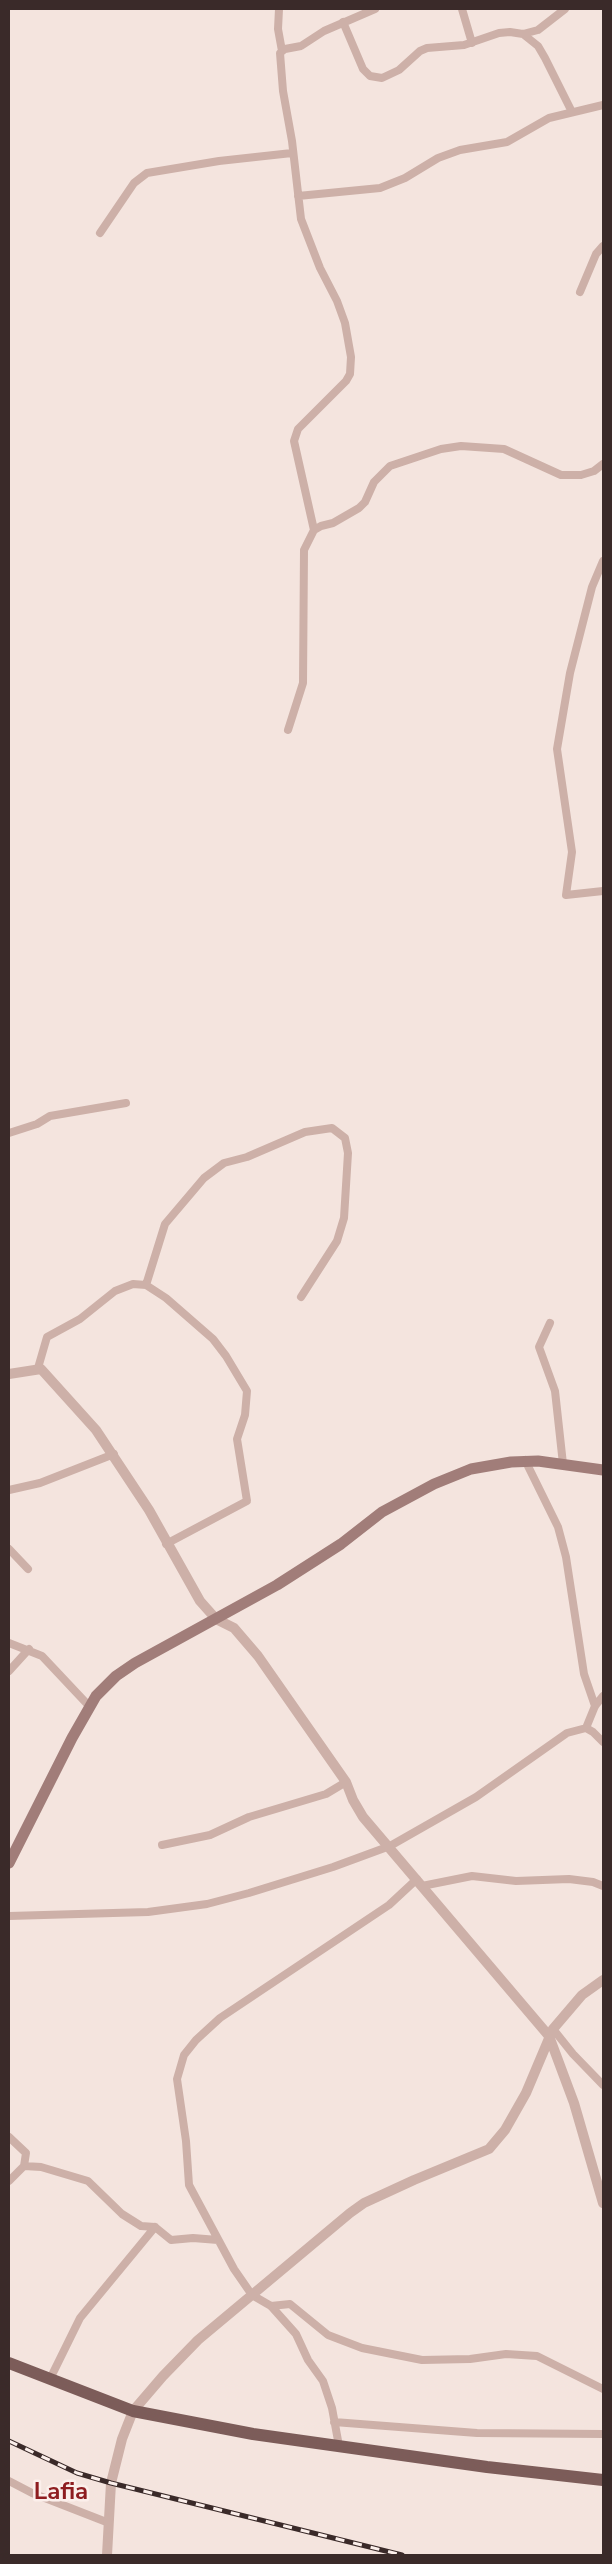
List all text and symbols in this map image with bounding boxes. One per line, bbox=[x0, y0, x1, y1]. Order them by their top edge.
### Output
district label: Lafia bbox=[34, 2479, 88, 2507]

